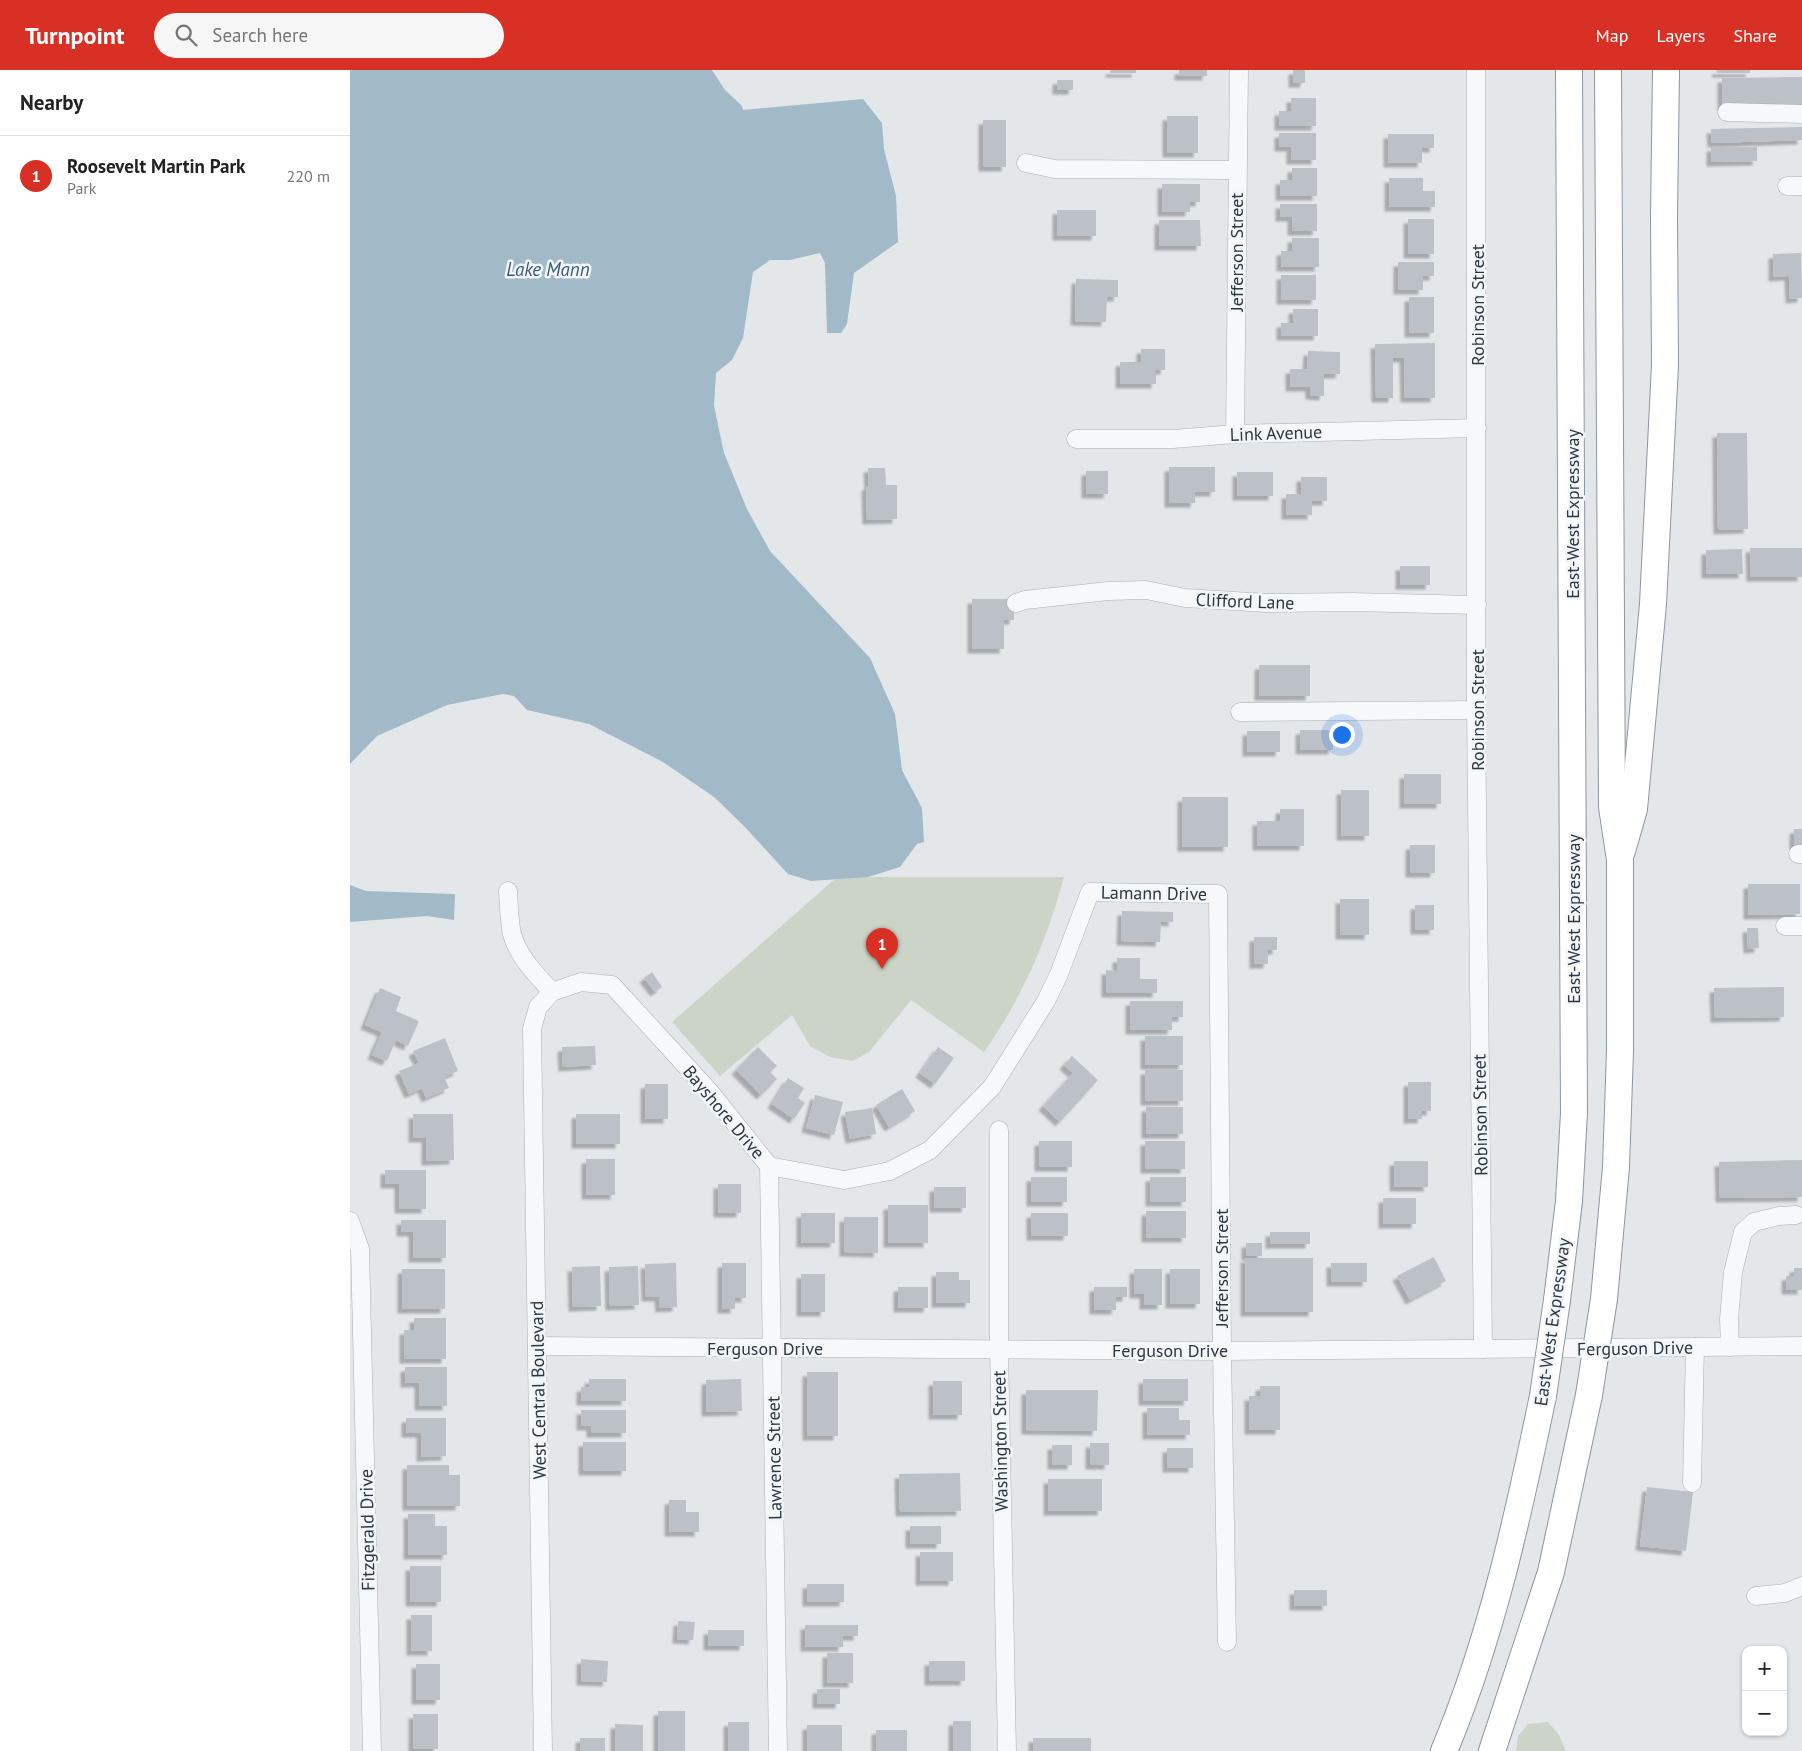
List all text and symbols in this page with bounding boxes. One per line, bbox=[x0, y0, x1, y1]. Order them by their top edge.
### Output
search box bbox=[154, 13, 504, 58]
text: Turnpoint bbox=[25, 20, 124, 51]
icon: search bbox=[172, 21, 200, 49]
text: Search here bbox=[212, 23, 308, 47]
text: Map bbox=[1596, 24, 1628, 47]
text: Layers bbox=[1656, 24, 1705, 47]
text: Share bbox=[1733, 24, 1777, 47]
text: Nearby bbox=[20, 89, 83, 116]
text: Roosevelt Martin Park bbox=[67, 154, 245, 178]
text: 1 bbox=[31, 166, 41, 186]
text: 220 m bbox=[287, 166, 330, 186]
text: Park bbox=[67, 178, 96, 198]
street label: Jefferson Street bbox=[1225, 193, 1248, 312]
street label: Robinson Street bbox=[1466, 244, 1489, 366]
water label: Lake Mann bbox=[506, 257, 590, 281]
street label: Link Avenue bbox=[1229, 420, 1323, 446]
street label: East-West Expressway bbox=[1561, 429, 1584, 599]
street label: Clifford Lane bbox=[1195, 588, 1295, 614]
street label: Robinson Street bbox=[1466, 649, 1489, 771]
your location bbox=[1329, 722, 1355, 748]
street label: East-West Expressway bbox=[1562, 834, 1585, 1004]
street label: Lamann Drive bbox=[1101, 881, 1207, 905]
pin: 1 bbox=[866, 928, 898, 969]
street label: Robinson Street bbox=[1467, 1054, 1493, 1176]
street label: Bayshore Drive bbox=[678, 1060, 770, 1164]
street label: Jefferson Street bbox=[1210, 1209, 1233, 1328]
street label: East-West Expressway bbox=[1529, 1236, 1575, 1408]
street label: West Central Boulevard bbox=[525, 1300, 551, 1480]
street label: Ferguson Drive bbox=[1577, 1335, 1693, 1361]
street label: Ferguson Drive bbox=[707, 1337, 823, 1360]
street label: Ferguson Drive bbox=[1112, 1339, 1228, 1362]
street label: Washington Street bbox=[987, 1370, 1013, 1512]
street label: Lawrence Street bbox=[761, 1396, 787, 1520]
street label: Fitzgerald Drive bbox=[354, 1469, 380, 1591]
map controls bbox=[1742, 1646, 1787, 1736]
button: + bbox=[1742, 1646, 1787, 1691]
button: − bbox=[1742, 1691, 1787, 1736]

